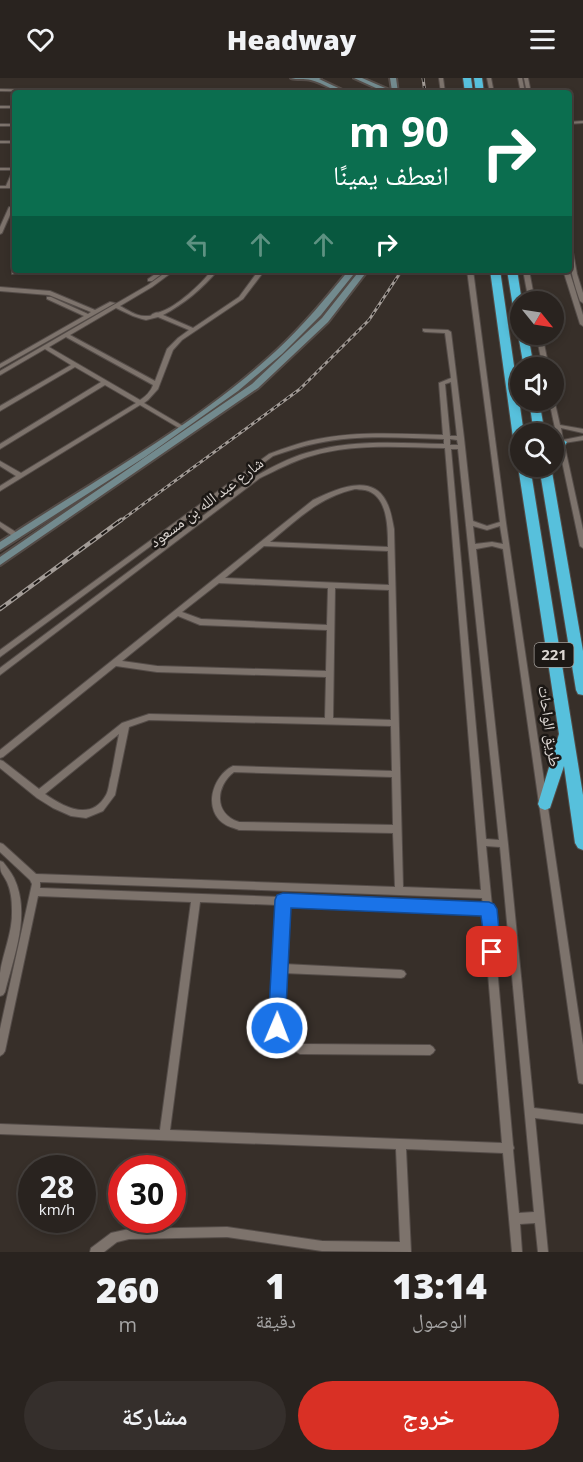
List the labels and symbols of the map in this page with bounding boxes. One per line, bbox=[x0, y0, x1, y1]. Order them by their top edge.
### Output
north arrow bbox=[510, 291, 564, 345]
street label: شارع عبد الله بن مسعود bbox=[144, 452, 268, 552]
road number: 221 bbox=[534, 643, 574, 667]
street label: طريق الواحات bbox=[533, 684, 567, 768]
pin bbox=[466, 926, 517, 977]
position arrow bbox=[245, 996, 309, 1060]
speed limit sign: 30 bbox=[108, 1155, 186, 1233]

